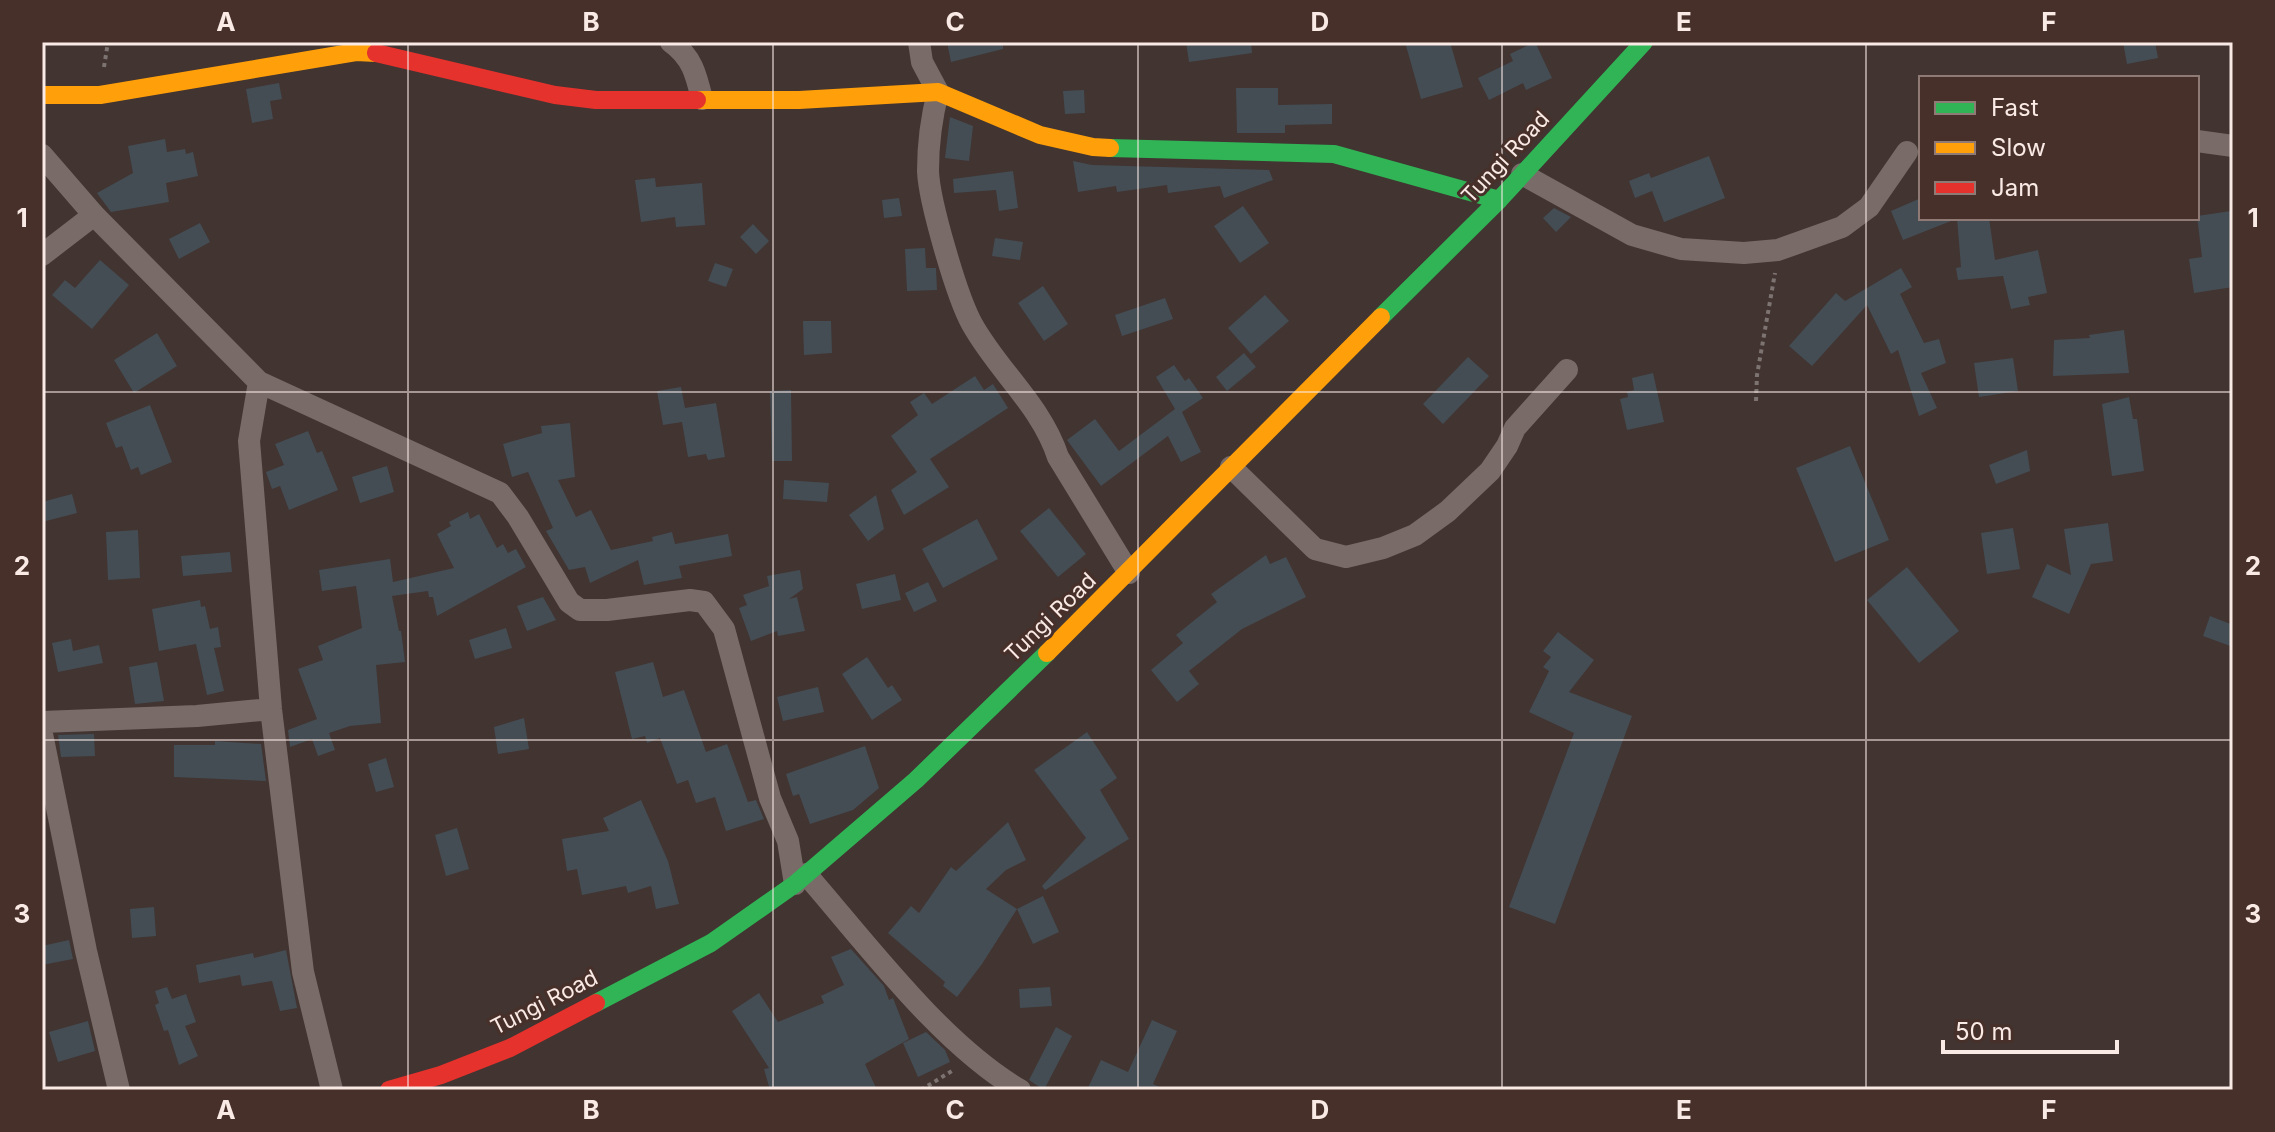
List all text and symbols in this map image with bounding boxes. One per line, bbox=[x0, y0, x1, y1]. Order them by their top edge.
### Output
text: A bbox=[216, 6, 236, 37]
text: B bbox=[582, 6, 600, 37]
text: C bbox=[945, 6, 965, 37]
text: D bbox=[1311, 6, 1329, 37]
text: E bbox=[1676, 6, 1692, 37]
text: F bbox=[2041, 6, 2057, 37]
legend bbox=[1919, 76, 2199, 220]
text: Fast bbox=[1991, 93, 2039, 122]
street label: Tungi Road bbox=[1456, 105, 1554, 209]
text: Slow bbox=[1991, 133, 2046, 162]
text: Jam bbox=[1991, 173, 2039, 202]
text: 1 bbox=[16, 202, 28, 233]
text: 1 bbox=[2247, 202, 2259, 233]
text: 2 bbox=[14, 550, 30, 581]
text: 2 bbox=[2245, 550, 2261, 581]
street label: Tungi Road bbox=[999, 567, 1101, 667]
text: 3 bbox=[14, 898, 30, 929]
text: 3 bbox=[2245, 898, 2261, 929]
street label: Tungi Road bbox=[486, 964, 602, 1040]
scale bar bbox=[1943, 1004, 2117, 1054]
text: 50 m bbox=[1955, 1017, 2013, 1046]
text: A bbox=[216, 1094, 236, 1125]
text: B bbox=[582, 1094, 600, 1125]
text: C bbox=[945, 1094, 965, 1125]
text: D bbox=[1311, 1094, 1329, 1125]
text: E bbox=[1676, 1094, 1692, 1125]
text: F bbox=[2041, 1094, 2057, 1125]

